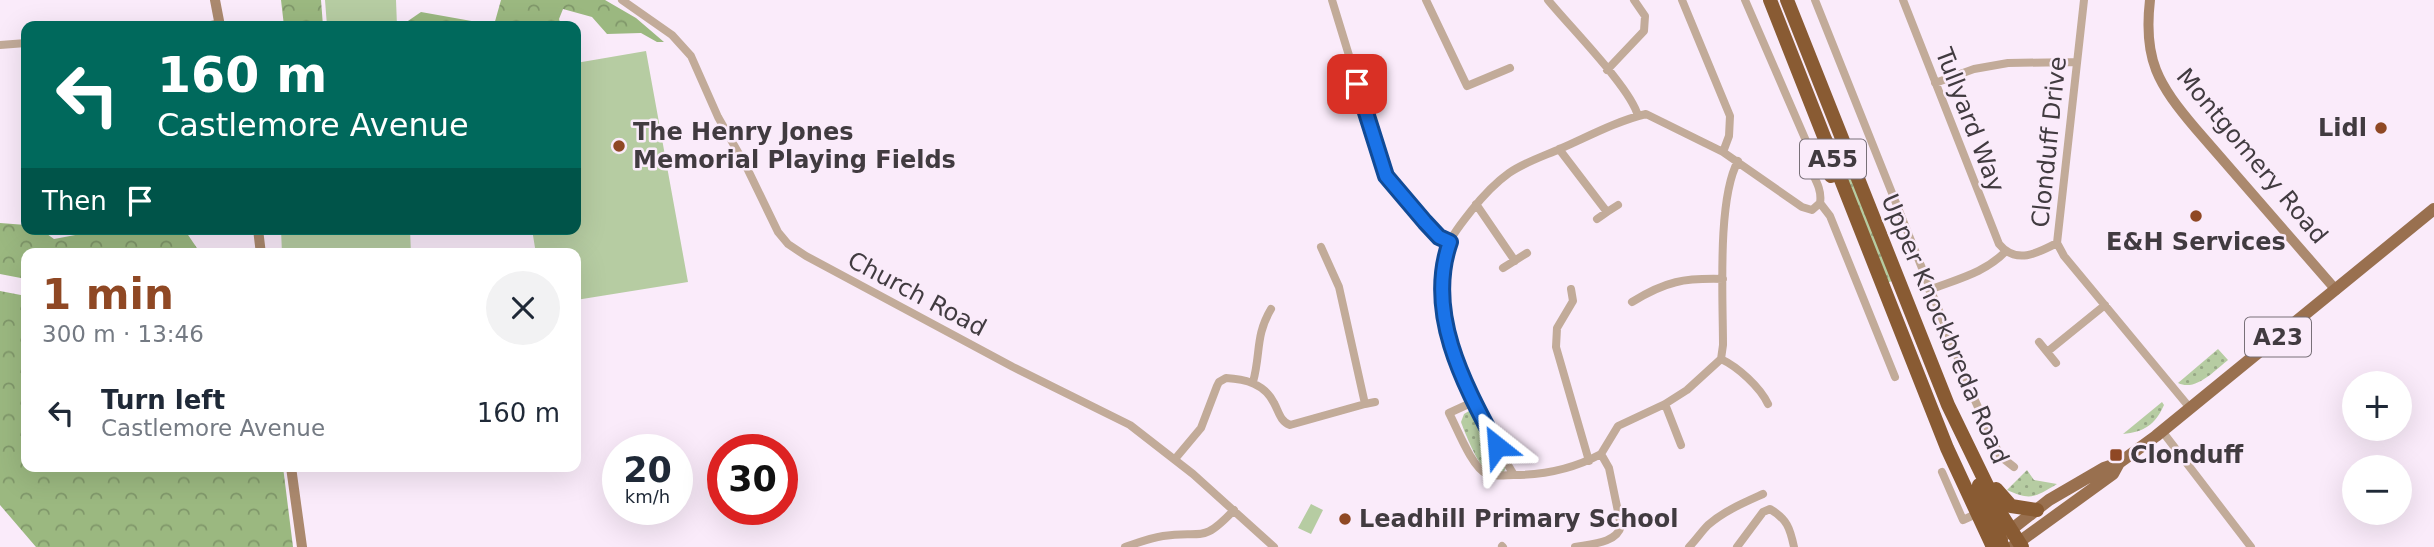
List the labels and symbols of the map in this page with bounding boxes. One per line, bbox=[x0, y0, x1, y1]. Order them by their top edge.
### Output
street label: Tullyard Way bbox=[1929, 43, 2010, 196]
pin bbox=[1327, 54, 1387, 114]
street label: Clonduff Drive bbox=[2026, 55, 2072, 229]
street label: Montgomery Road bbox=[2171, 63, 2333, 249]
place label: Lidl bbox=[2318, 114, 2367, 142]
place label: The Henry Jones Memorial Playing Fields bbox=[633, 118, 956, 174]
marker: Lidl bbox=[2373, 120, 2389, 136]
marker: The Henry Jones Memorial Playing Fields bbox=[611, 138, 627, 154]
road number: A55 bbox=[1800, 140, 1866, 178]
street label: Upper Knockbreda Road bbox=[1875, 190, 2015, 468]
marker: E&H Services bbox=[2188, 208, 2204, 224]
place label: E&H Services bbox=[2106, 228, 2286, 256]
street label: Church Road bbox=[843, 246, 991, 342]
road number: A23 bbox=[2245, 318, 2311, 356]
position arrow bbox=[1460, 409, 1534, 483]
speed limit sign: 30 bbox=[707, 434, 798, 525]
place label: Clonduff bbox=[2130, 441, 2244, 469]
marker: Clonduff bbox=[2108, 447, 2124, 463]
place label: Leadhill Primary School bbox=[1359, 505, 1679, 533]
marker: Leadhill Primary School bbox=[1337, 511, 1353, 527]

